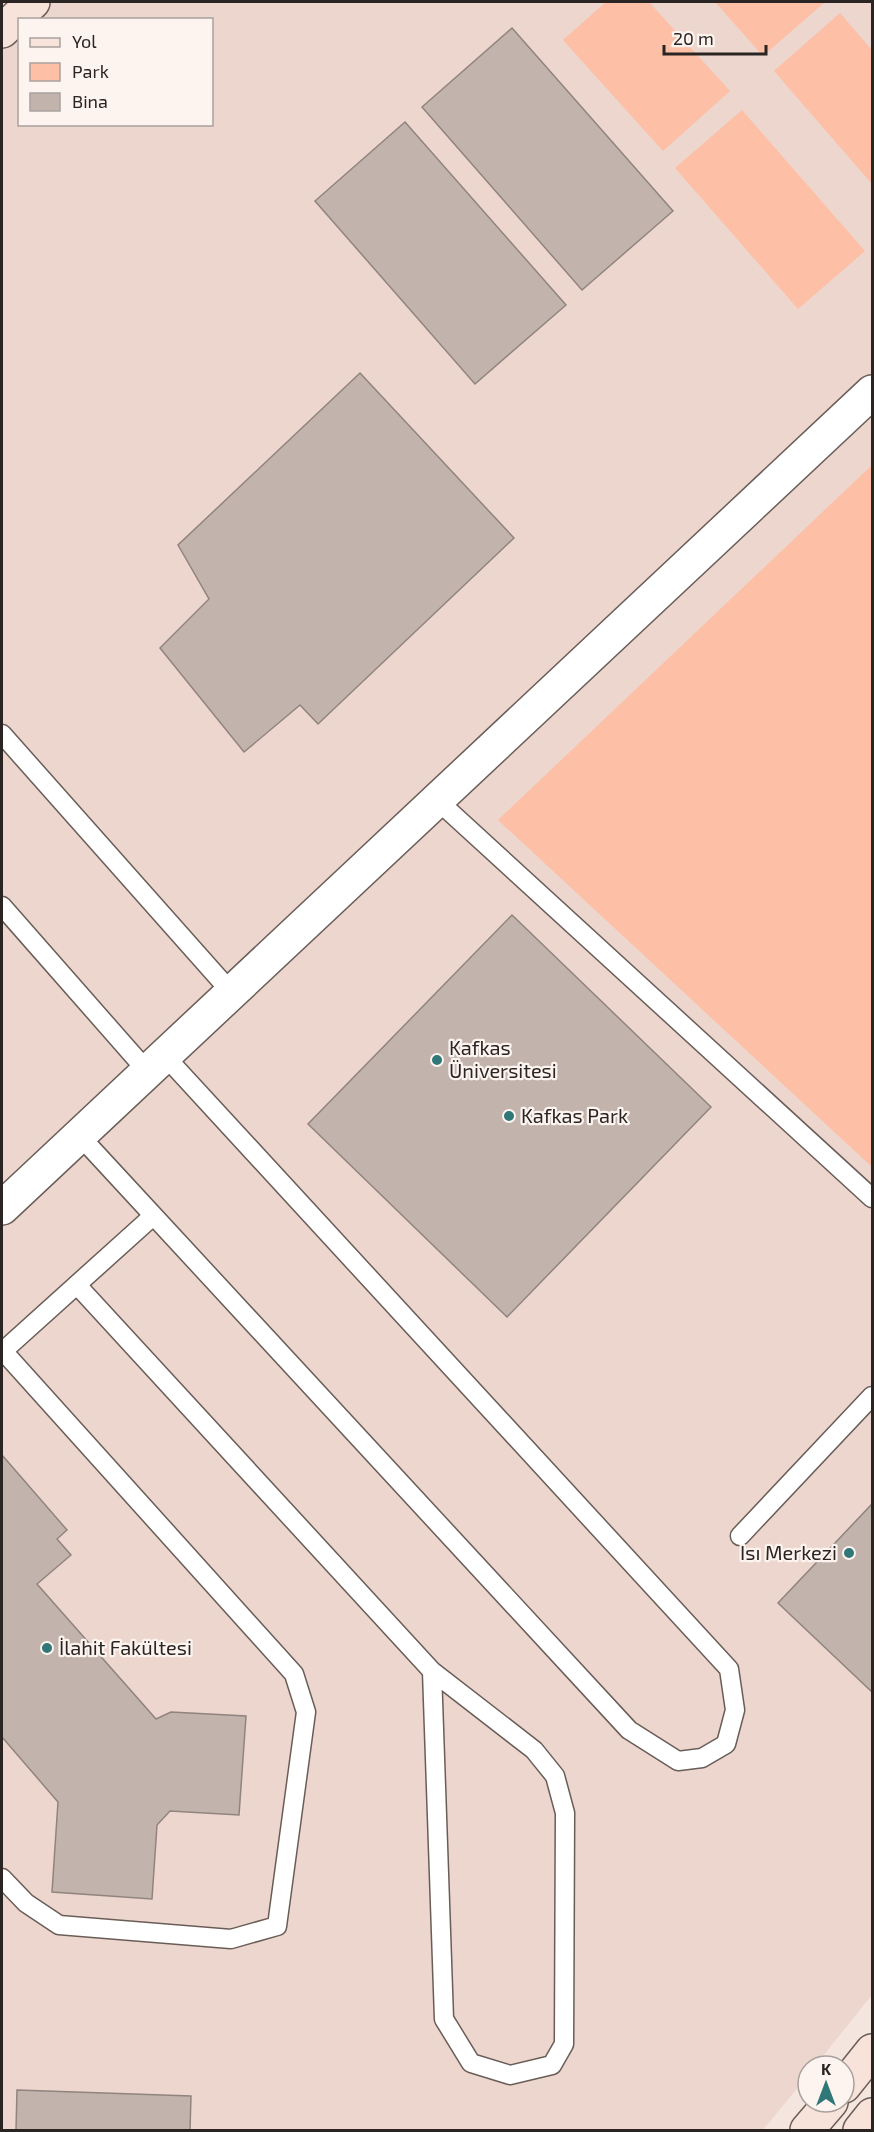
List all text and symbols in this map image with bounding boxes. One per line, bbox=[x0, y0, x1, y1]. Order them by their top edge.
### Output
legend bbox=[18, 18, 213, 126]
scale bar bbox=[664, 18, 766, 56]
text: 20 m bbox=[673, 27, 714, 49]
text: Yol bbox=[72, 30, 97, 52]
text: Park bbox=[72, 60, 109, 82]
text: Bina bbox=[72, 90, 108, 112]
place label: Kafkas Üniversitesi bbox=[449, 1035, 557, 1082]
marker: Kafkas Üniversitesi bbox=[430, 1053, 444, 1067]
place label: Kafkas Park bbox=[521, 1103, 628, 1127]
marker: Kafkas Park bbox=[502, 1109, 516, 1123]
place label: Isı Merkezi bbox=[740, 1540, 837, 1564]
marker: Isı Merkezi bbox=[842, 1546, 856, 1560]
place label: İlahit Fakültesi bbox=[59, 1635, 192, 1659]
marker: İlahit Fakültesi bbox=[40, 1641, 54, 1655]
north arrow bbox=[796, 2054, 856, 2114]
text: K bbox=[821, 2059, 832, 2078]

